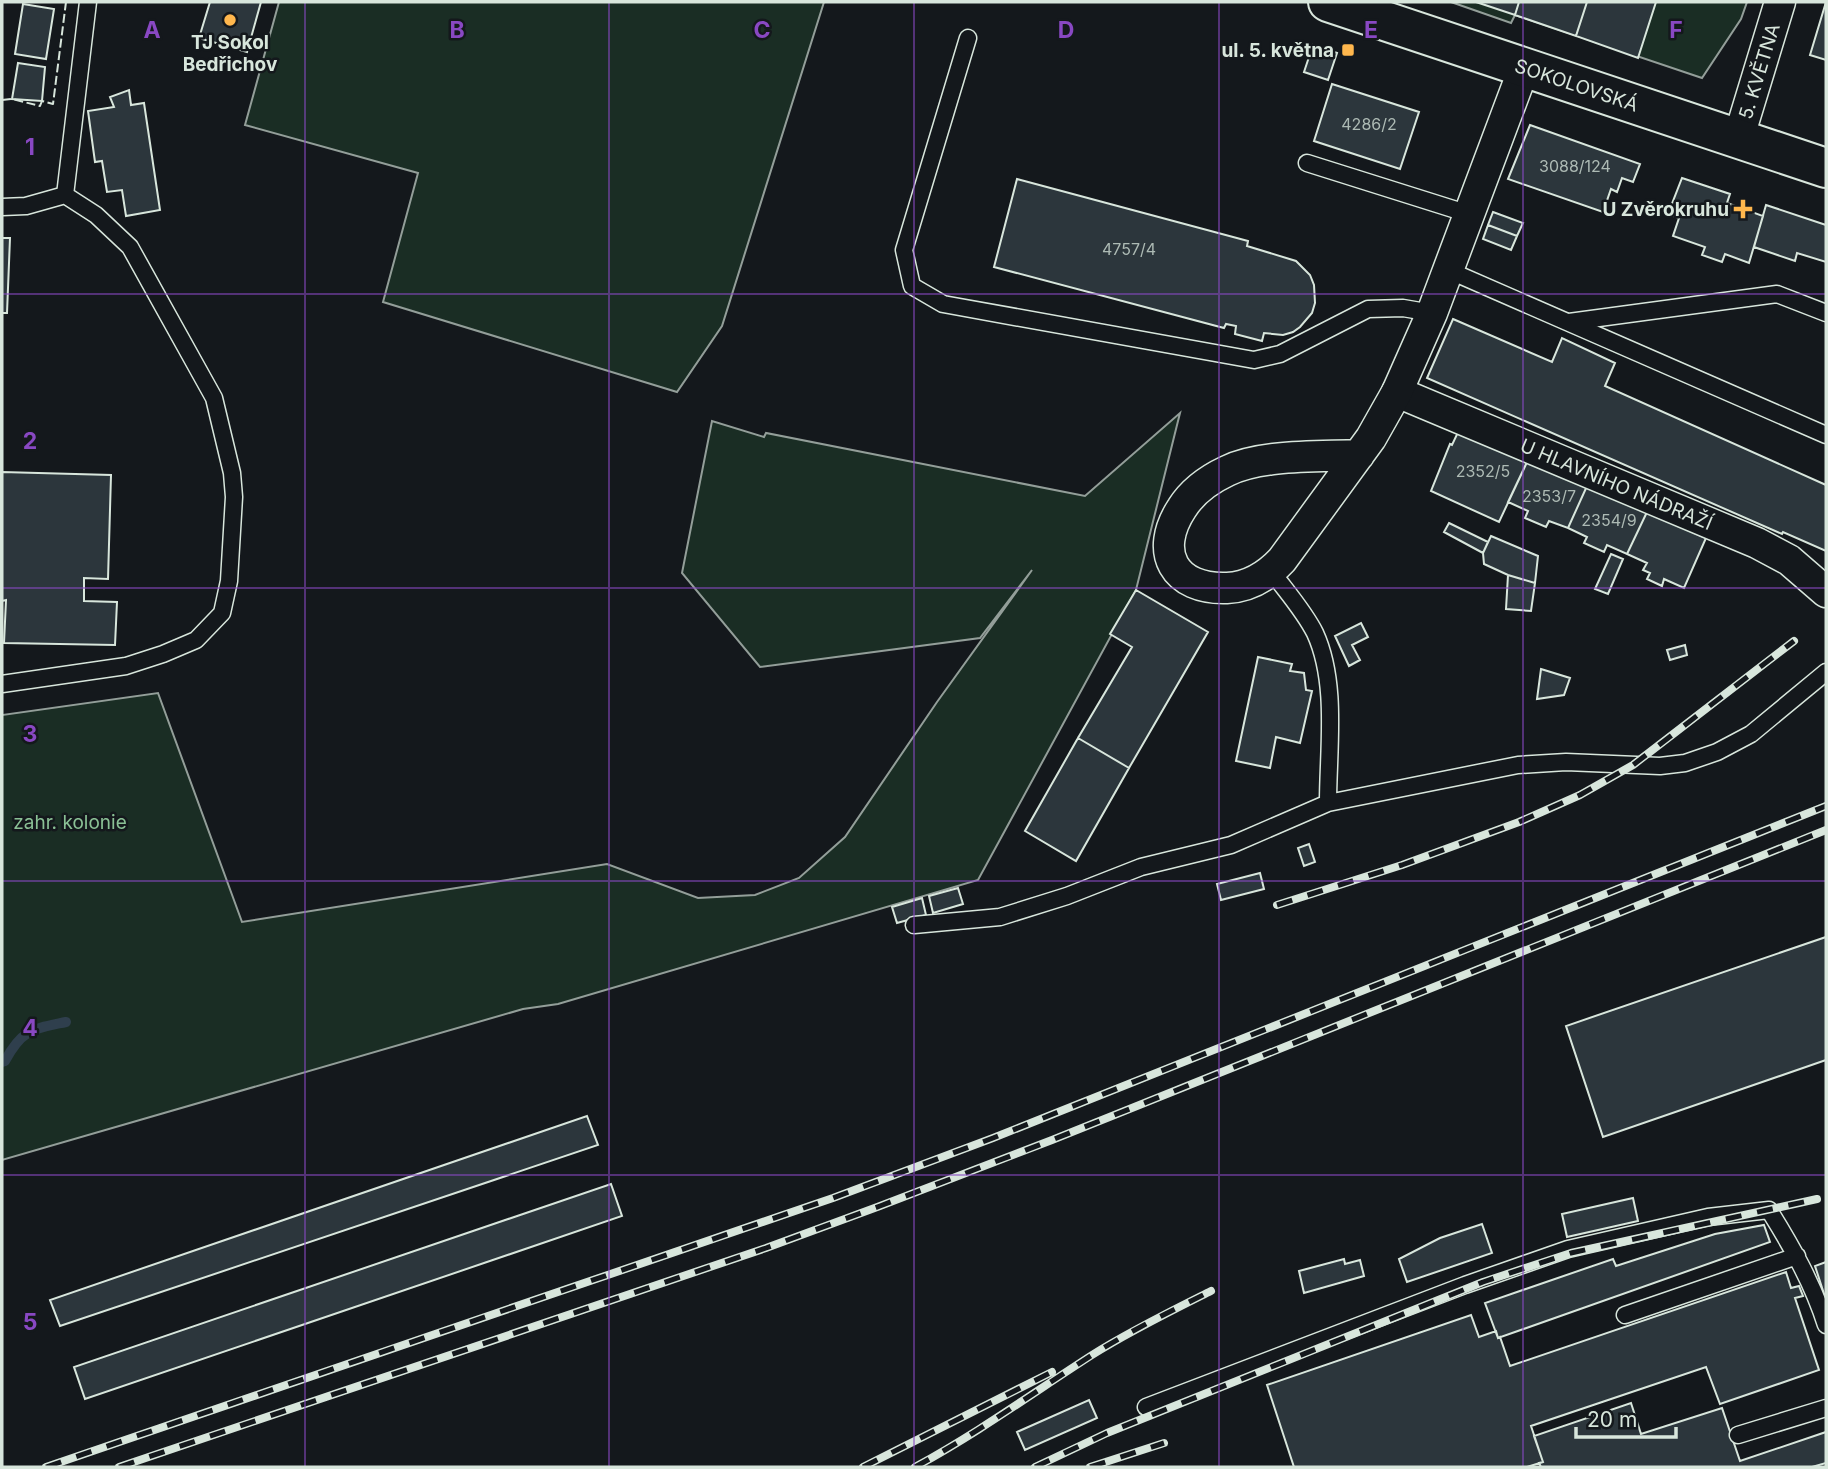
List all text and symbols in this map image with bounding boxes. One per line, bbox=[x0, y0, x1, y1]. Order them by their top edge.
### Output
marker: TJ Sokol Bedřichov bbox=[222, 12, 238, 28]
text: A bbox=[143, 16, 161, 44]
text: B bbox=[449, 16, 465, 44]
text: C bbox=[753, 16, 771, 44]
text: D bbox=[1058, 16, 1074, 44]
text: E bbox=[1364, 16, 1378, 44]
text: F bbox=[1669, 16, 1683, 44]
street label: 5. KVĚTNA bbox=[1734, 20, 1784, 122]
place label: TJ Sokol Bedřichov bbox=[183, 31, 278, 76]
place label: ul. 5. května bbox=[1221, 39, 1334, 62]
marker: ul. 5. května bbox=[1340, 42, 1356, 58]
street label: SOKOLOVSKÁ bbox=[1512, 54, 1642, 116]
house number: 4286/2 bbox=[1341, 114, 1397, 134]
text: 1 bbox=[25, 133, 35, 161]
house number: 3088/124 bbox=[1539, 156, 1611, 176]
place label: U Zvěrokruhu bbox=[1602, 198, 1729, 221]
marker: U Zvěrokruhu bbox=[1735, 201, 1751, 217]
house number: 4757/4 bbox=[1102, 239, 1156, 259]
text: 2 bbox=[23, 427, 37, 455]
street label: U HLAVNÍHO NÁDRAŽÍ bbox=[1517, 434, 1716, 535]
house number: 2352/5 bbox=[1456, 461, 1510, 481]
house number: 2353/7 bbox=[1522, 486, 1576, 506]
house number: 2354/9 bbox=[1581, 510, 1637, 530]
text: 3 bbox=[23, 720, 37, 748]
park label: zahr. kolonie bbox=[13, 811, 127, 834]
text: 4 bbox=[22, 1014, 38, 1042]
text: 5 bbox=[23, 1308, 37, 1336]
scale bar bbox=[1576, 1396, 1676, 1440]
text: 20 m bbox=[1587, 1407, 1637, 1432]

